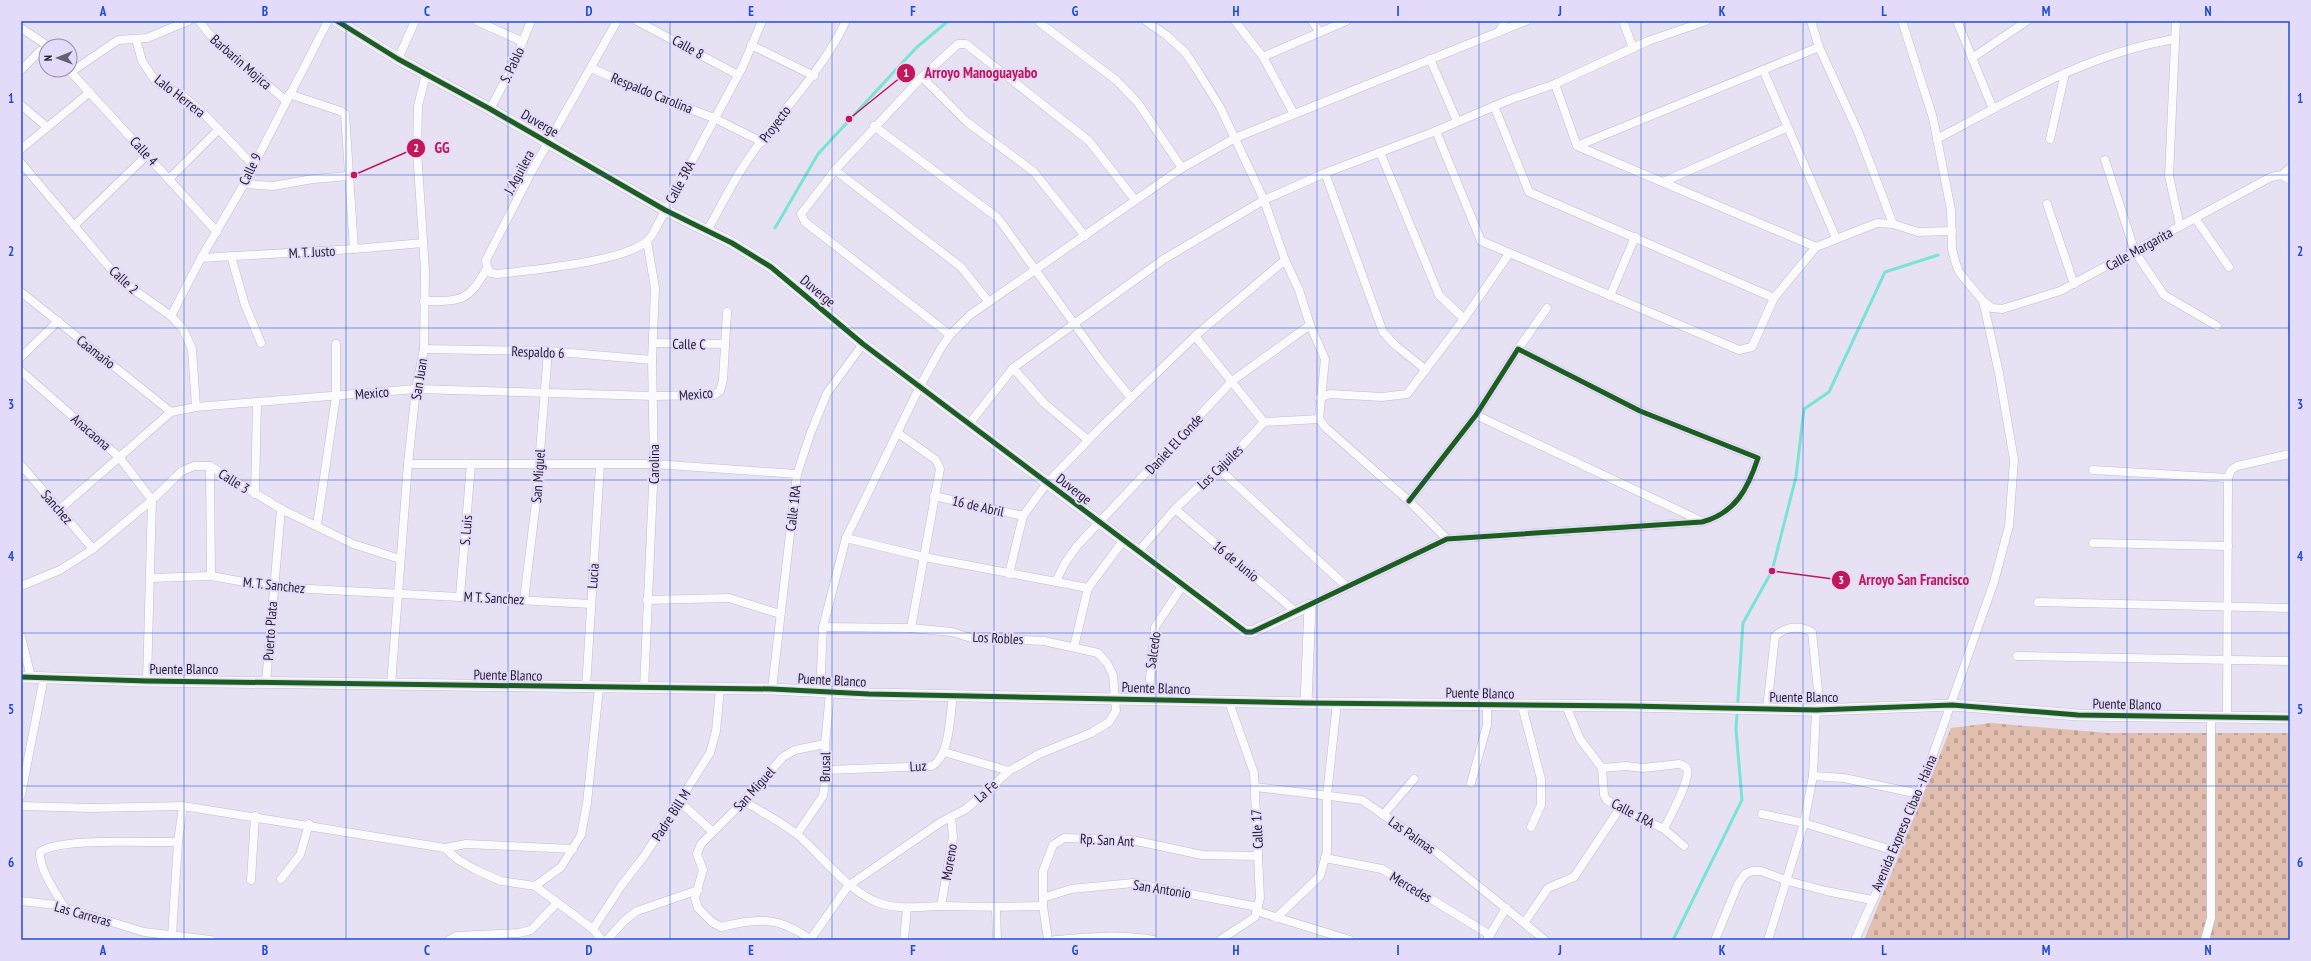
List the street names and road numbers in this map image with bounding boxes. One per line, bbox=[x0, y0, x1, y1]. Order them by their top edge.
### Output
street label: Barbarin Mojica bbox=[207, 31, 275, 93]
street label: Calle 8 bbox=[669, 31, 707, 63]
street label: S. Pablo bbox=[496, 44, 528, 86]
street label: Respaldo Carolina bbox=[609, 68, 695, 118]
street label: Lalo Herrera bbox=[151, 71, 209, 121]
street label: Proyecto bbox=[755, 102, 795, 146]
street label: Duverge bbox=[518, 105, 562, 141]
street label: Calle 4 bbox=[126, 133, 162, 170]
street label: J. Aguilera bbox=[499, 147, 538, 198]
street label: Calle 9 bbox=[235, 150, 265, 188]
street label: Calle 3RA bbox=[661, 157, 699, 207]
street label: Calle Margarita bbox=[2103, 223, 2175, 275]
street label: M. T. Justo bbox=[288, 242, 336, 262]
street label: Calle 2 bbox=[106, 262, 142, 298]
street label: Duverge bbox=[797, 271, 839, 311]
street label: Caamaño bbox=[73, 331, 119, 373]
street label: Calle C bbox=[672, 335, 706, 353]
street label: Respaldo 6 bbox=[511, 342, 565, 362]
street label: San Juan bbox=[407, 357, 431, 401]
street label: Mexico bbox=[354, 383, 390, 403]
street label: Mexico bbox=[678, 384, 714, 404]
street label: Anacaona bbox=[67, 410, 115, 454]
street label: Daniel El Conde bbox=[1141, 410, 1207, 478]
street label: Los Cajuiles bbox=[1193, 441, 1247, 493]
street label: Carolina bbox=[645, 444, 663, 484]
street label: San Miguel bbox=[527, 448, 549, 503]
street label: Calle 3 bbox=[215, 465, 253, 497]
street label: Duverge bbox=[1053, 469, 1096, 509]
street label: Calle 1RA bbox=[781, 483, 805, 532]
street label: Sanchez bbox=[37, 486, 77, 528]
street label: 16 de Abril bbox=[950, 491, 1006, 521]
street label: S. Luis bbox=[456, 514, 476, 546]
street label: 16 de Junio bbox=[1209, 536, 1263, 586]
street label: Lucia bbox=[583, 563, 603, 589]
street label: M. T. Sanchez bbox=[242, 573, 306, 597]
street label: M T. Sanchez bbox=[463, 587, 525, 609]
street label: Puerto Plata bbox=[259, 601, 281, 661]
street label: Los Robles bbox=[972, 628, 1024, 648]
street label: Salcedo bbox=[1141, 630, 1165, 670]
street label: Puente Blanco bbox=[150, 660, 218, 678]
street label: Puente Blanco bbox=[473, 665, 543, 685]
street label: Puente Blanco bbox=[797, 669, 867, 691]
street label: Puente Blanco bbox=[1121, 678, 1191, 698]
street label: Puente Blanco bbox=[1445, 683, 1515, 703]
street label: Puente Blanco bbox=[1770, 688, 1838, 706]
street label: Puente Blanco bbox=[2092, 694, 2162, 714]
street label: Brusal bbox=[816, 751, 834, 782]
street label: Avenida Expreso Cibao - Haina bbox=[1867, 752, 1941, 894]
street label: Luz bbox=[909, 756, 927, 776]
street label: San Miguel bbox=[729, 762, 779, 815]
street label: La Fe bbox=[970, 776, 1002, 806]
street label: Padre Bill M bbox=[648, 786, 694, 844]
street label: Calle 1RA bbox=[1608, 794, 1658, 832]
street label: Calle 17 bbox=[1247, 809, 1267, 849]
street label: Las Palmas bbox=[1385, 812, 1439, 858]
street label: Rp. San Ant bbox=[1079, 830, 1135, 850]
street label: Moreno bbox=[937, 842, 961, 882]
street label: Mercedes bbox=[1387, 868, 1435, 907]
street label: San Antonio bbox=[1132, 876, 1192, 902]
street label: Las Carreras bbox=[52, 897, 114, 931]

